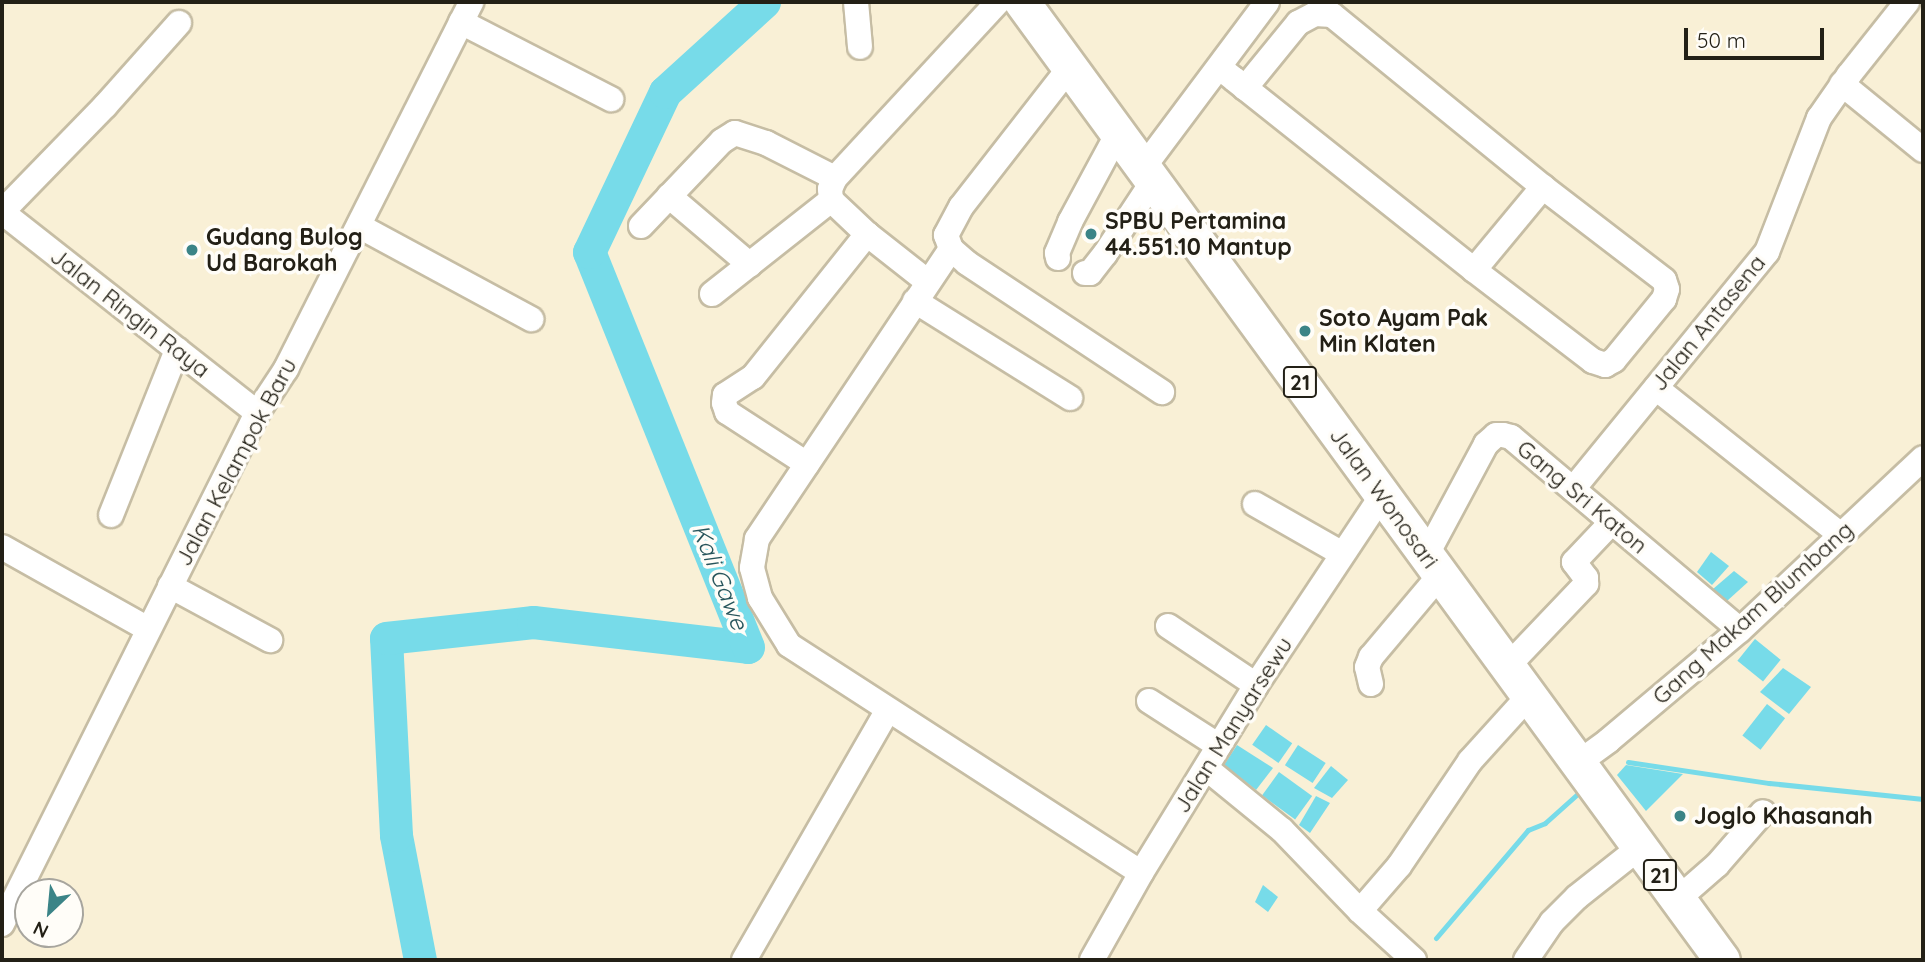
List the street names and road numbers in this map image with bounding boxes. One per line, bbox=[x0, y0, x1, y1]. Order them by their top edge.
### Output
street label: Jalan Ringin Raya bbox=[45, 242, 215, 384]
street label: Jalan Antasena bbox=[1645, 249, 1771, 397]
street label: Jalan Kelampok Baru bbox=[169, 353, 303, 571]
road number: 21 bbox=[1282, 364, 1318, 400]
street label: Jalan Wonosari bbox=[1324, 422, 1444, 574]
street label: Gang Sri Katon bbox=[1511, 435, 1653, 559]
street label: Gang Makam Blumbang bbox=[1647, 516, 1859, 710]
street label: Jalan Manyarsewu bbox=[1168, 632, 1298, 818]
road number: 21 bbox=[1642, 858, 1678, 892]

